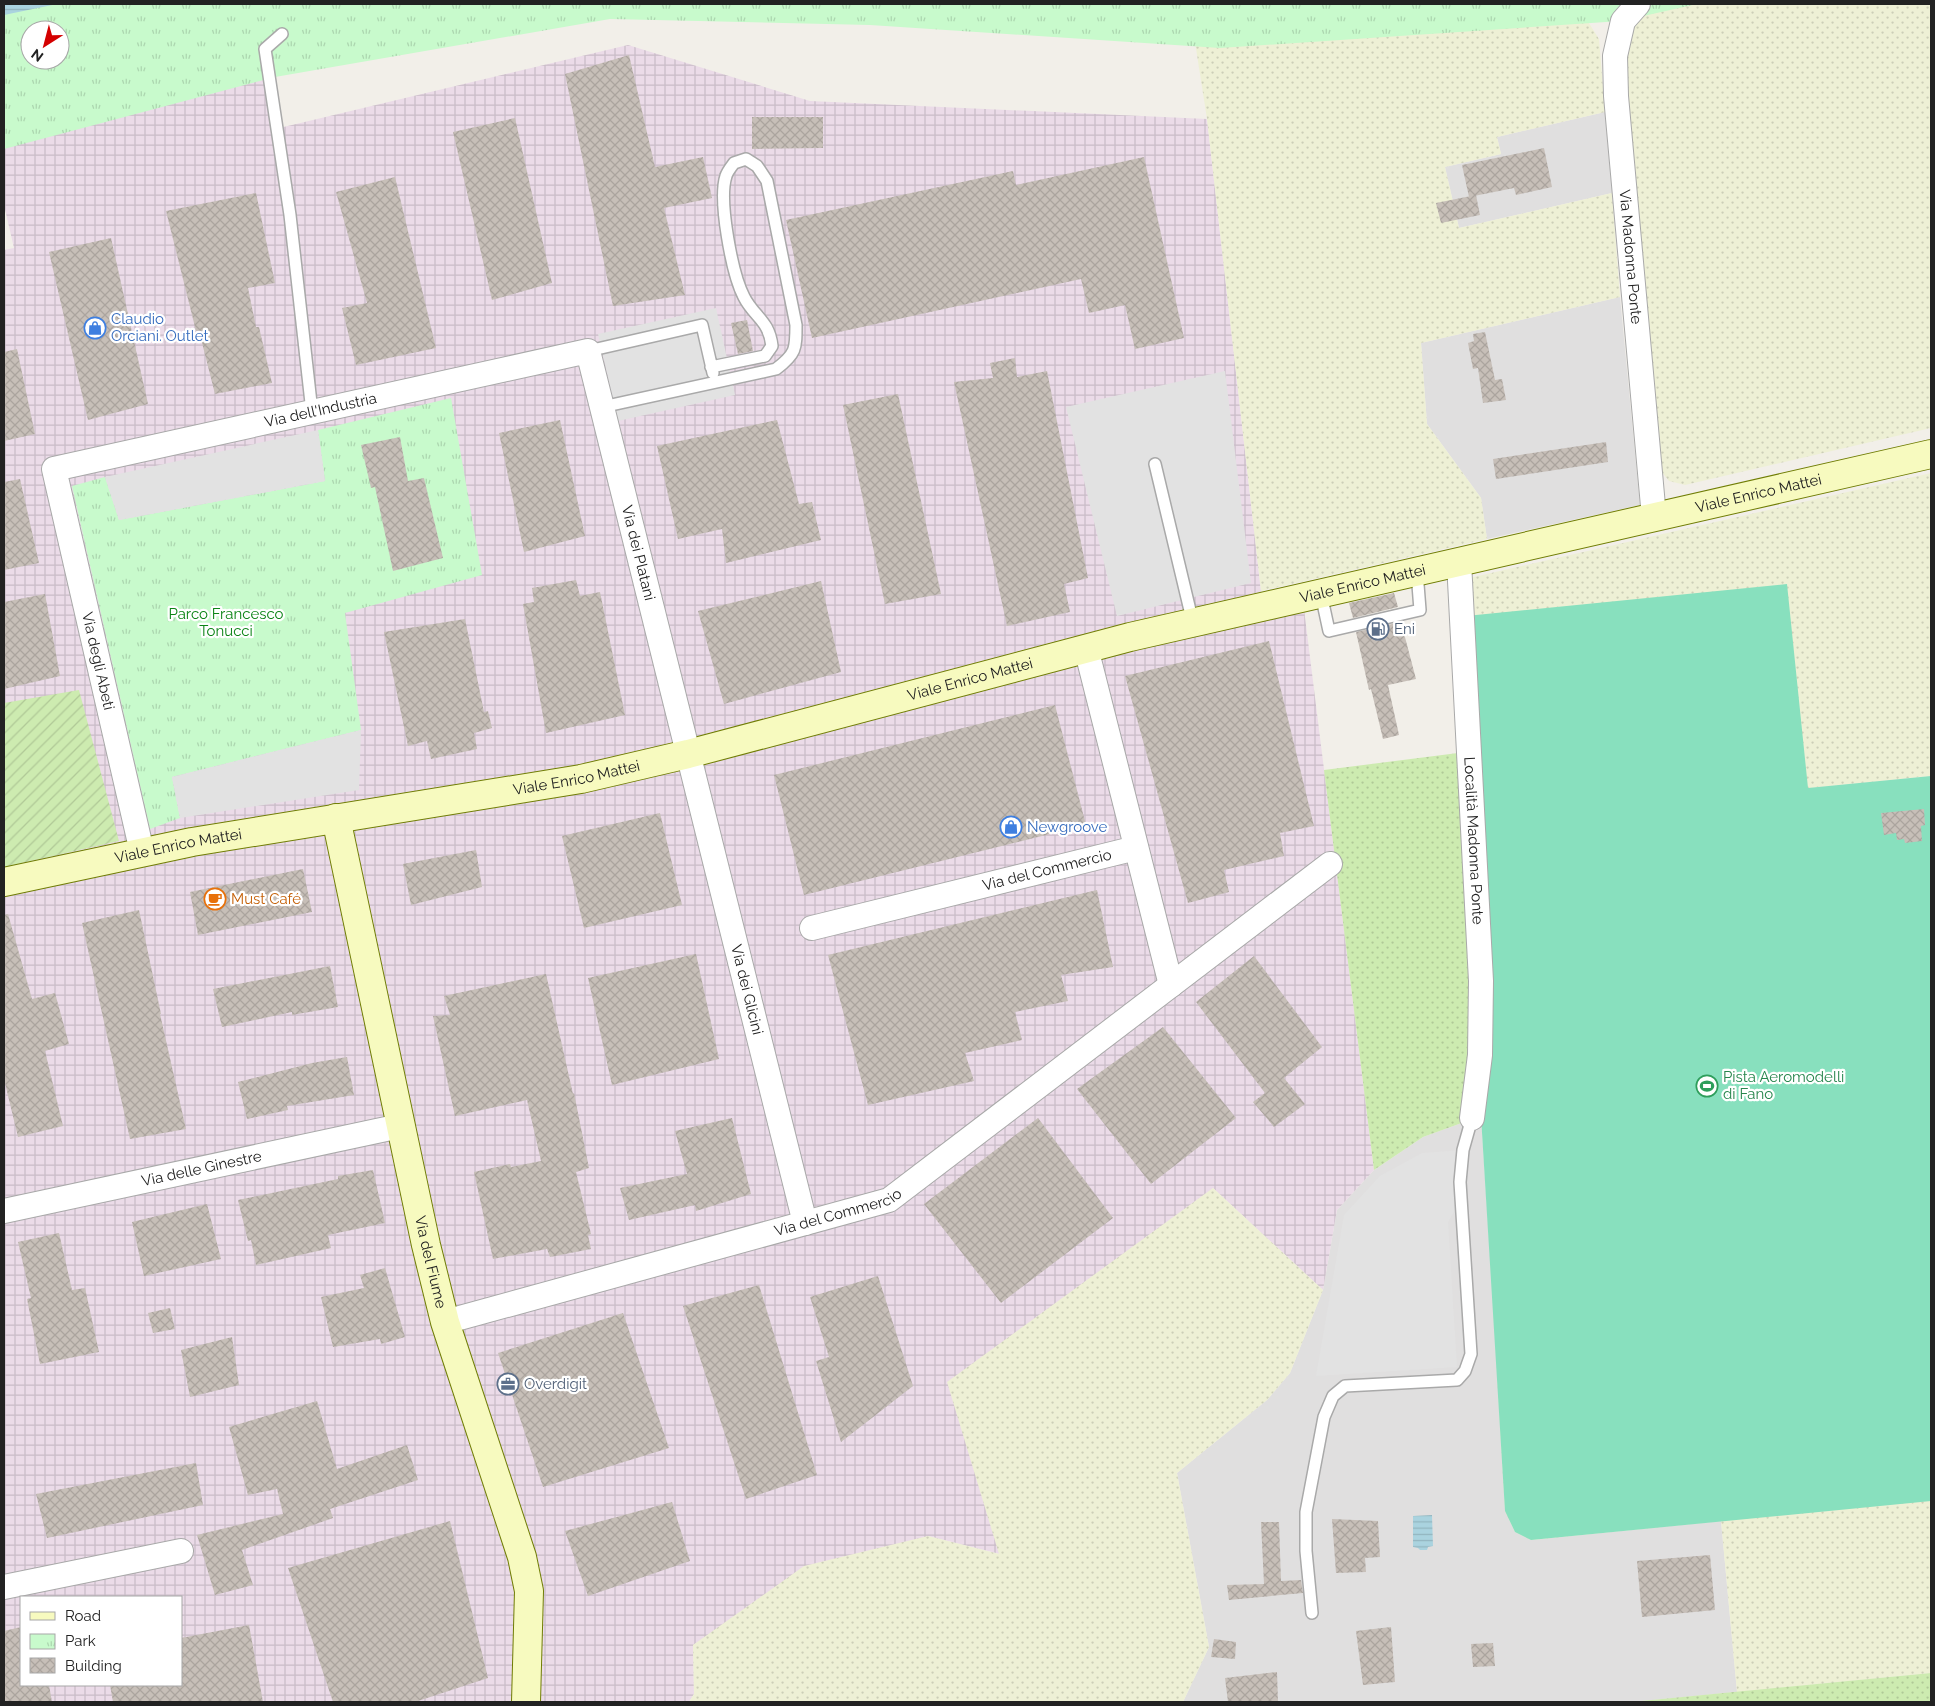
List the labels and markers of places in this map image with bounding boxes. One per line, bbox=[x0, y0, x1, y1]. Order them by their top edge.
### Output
place label: Claudio Orciani. Outlet bbox=[111, 310, 209, 345]
shop icon: Claudio Orciani. Outlet bbox=[83, 316, 107, 340]
fuel station icon: Eni bbox=[1366, 617, 1390, 641]
place label: Eni bbox=[1394, 620, 1415, 638]
shop icon: Newgroove bbox=[999, 815, 1023, 839]
place label: Newgroove bbox=[1027, 818, 1108, 836]
cafe icon: Must Café bbox=[203, 887, 227, 911]
place label: Must Café bbox=[231, 890, 301, 908]
place label: Pista Aeromodelli di Fano bbox=[1723, 1068, 1844, 1103]
sports icon: Pista Aeromodelli di Fano bbox=[1695, 1074, 1719, 1098]
office icon: Overdigit bbox=[496, 1372, 520, 1396]
place label: Overdigit bbox=[524, 1375, 587, 1393]

